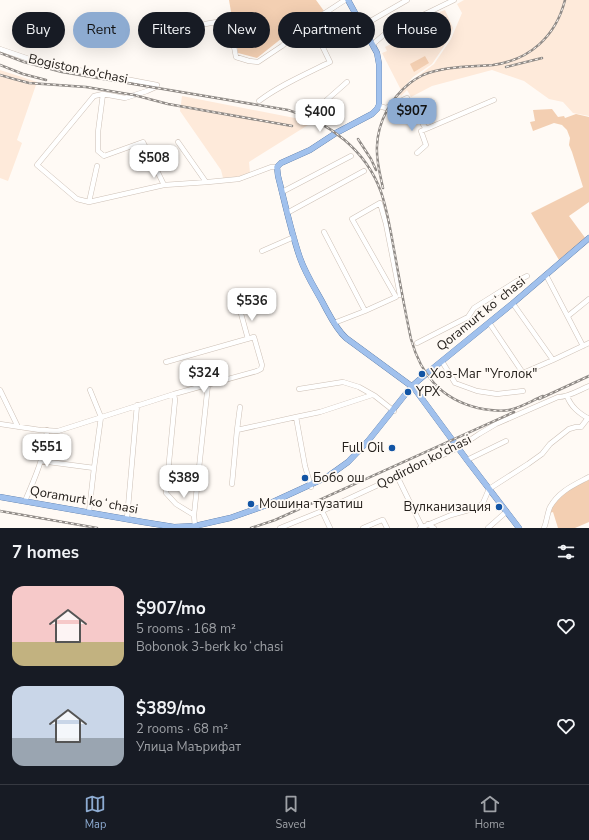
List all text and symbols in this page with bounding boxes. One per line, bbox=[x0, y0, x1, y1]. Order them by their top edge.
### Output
chip: Buy bbox=[12, 12, 65, 48]
chip: Rent bbox=[73, 12, 130, 48]
chip: Filters bbox=[138, 12, 205, 48]
chip: New bbox=[213, 12, 270, 48]
chip: Apartment bbox=[278, 12, 375, 48]
chip: House bbox=[383, 12, 451, 48]
street label: Bogiston ko'chasi bbox=[27, 50, 129, 88]
pin: $907 bbox=[388, 98, 436, 132]
pin: $400 bbox=[296, 99, 344, 133]
text: $907 bbox=[396, 102, 428, 120]
text: $400 bbox=[304, 103, 336, 121]
pin: $508 bbox=[130, 145, 178, 179]
text: $508 bbox=[138, 149, 170, 167]
street label: Qoramurt koʻchasi bbox=[433, 273, 529, 355]
pin: $536 bbox=[228, 288, 276, 322]
text: $536 bbox=[236, 292, 268, 310]
pin: $324 bbox=[180, 360, 228, 394]
text: $324 bbox=[188, 364, 220, 382]
place label: Хоз-Маг "Уголок" bbox=[430, 365, 537, 383]
marker: Хоз-Маг "Уголок" bbox=[417, 369, 427, 379]
place label: YPX bbox=[415, 383, 441, 401]
marker: YPX bbox=[403, 387, 413, 397]
street label: Qodirdon ko'chasi bbox=[374, 430, 474, 494]
pin: $551 bbox=[23, 434, 71, 468]
text: $551 bbox=[31, 438, 63, 456]
place label: Full Oil bbox=[342, 439, 384, 457]
marker: Full Oil bbox=[387, 443, 397, 453]
pin: $389 bbox=[160, 465, 208, 499]
text: $389 bbox=[168, 469, 200, 487]
place label: Бобо ош bbox=[313, 469, 365, 487]
marker: Бобо ош bbox=[300, 473, 310, 483]
street label: Qoramurt koʻchasi bbox=[28, 482, 140, 518]
place label: Мошина тузатиш bbox=[259, 495, 363, 513]
place label: Вулканизация bbox=[403, 498, 491, 516]
marker: Мошина тузатиш bbox=[246, 499, 256, 509]
marker: Вулканизация bbox=[494, 502, 504, 512]
text: 7 homes bbox=[12, 541, 79, 564]
icon: filters bbox=[555, 541, 577, 563]
text: $907/mo bbox=[136, 597, 206, 620]
icon: home bbox=[44, 602, 92, 650]
icon: heart bbox=[555, 615, 577, 637]
text: 5 rooms · 168 m² bbox=[136, 620, 236, 638]
text: Bobonok 3-berk koʻchasi bbox=[136, 638, 283, 656]
text: $389/mo bbox=[136, 697, 206, 720]
icon: home bbox=[44, 702, 92, 750]
icon: heart bbox=[555, 715, 577, 737]
text: 2 rooms · 68 m² bbox=[136, 720, 228, 738]
text: Улица Маърифат bbox=[136, 738, 241, 756]
tab: Map bbox=[84, 793, 106, 832]
tab: Saved bbox=[275, 793, 306, 832]
tab: Home bbox=[475, 793, 505, 832]

